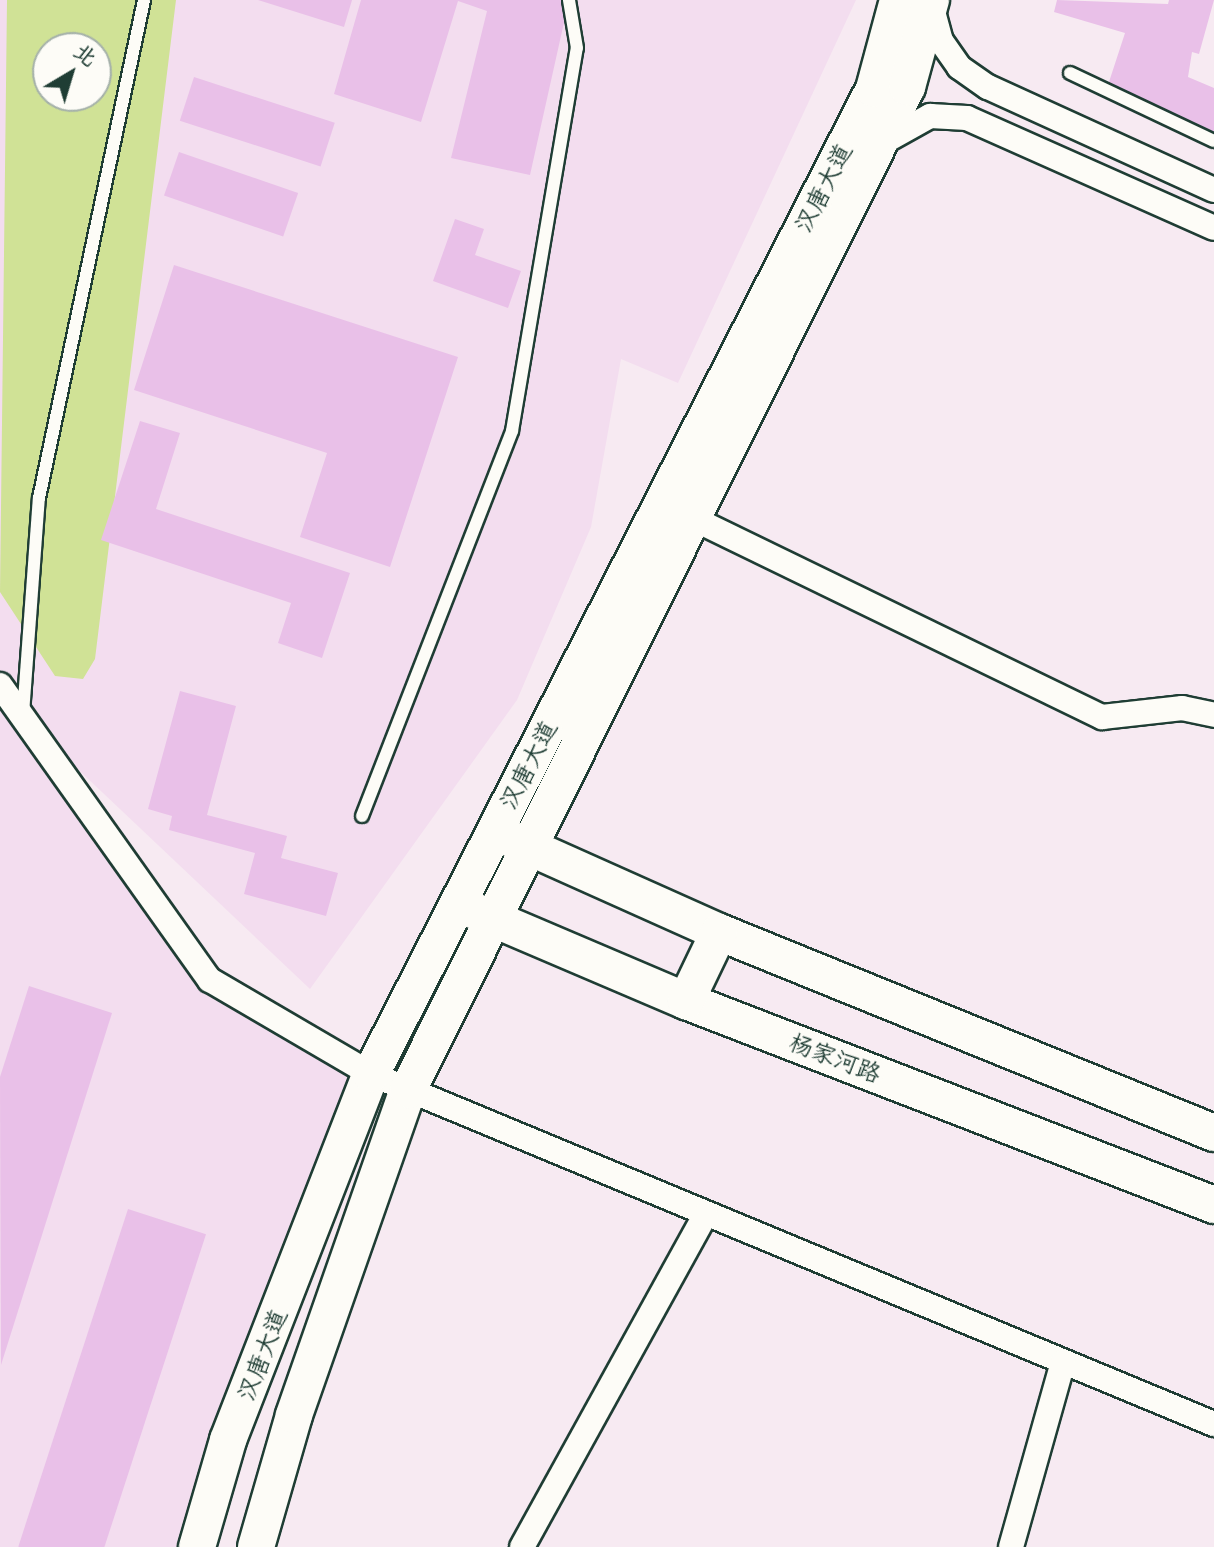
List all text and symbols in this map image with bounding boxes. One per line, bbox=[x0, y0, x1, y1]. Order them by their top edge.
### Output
north arrow bbox=[32, 32, 112, 112]
text: 北 bbox=[69, 37, 103, 72]
street label: 汉唐大道 bbox=[788, 139, 858, 237]
street label: 汉唐大道 bbox=[493, 716, 563, 814]
street label: 杨家河路 bbox=[785, 1027, 885, 1089]
street label: 汉唐大道 bbox=[231, 1305, 293, 1405]

